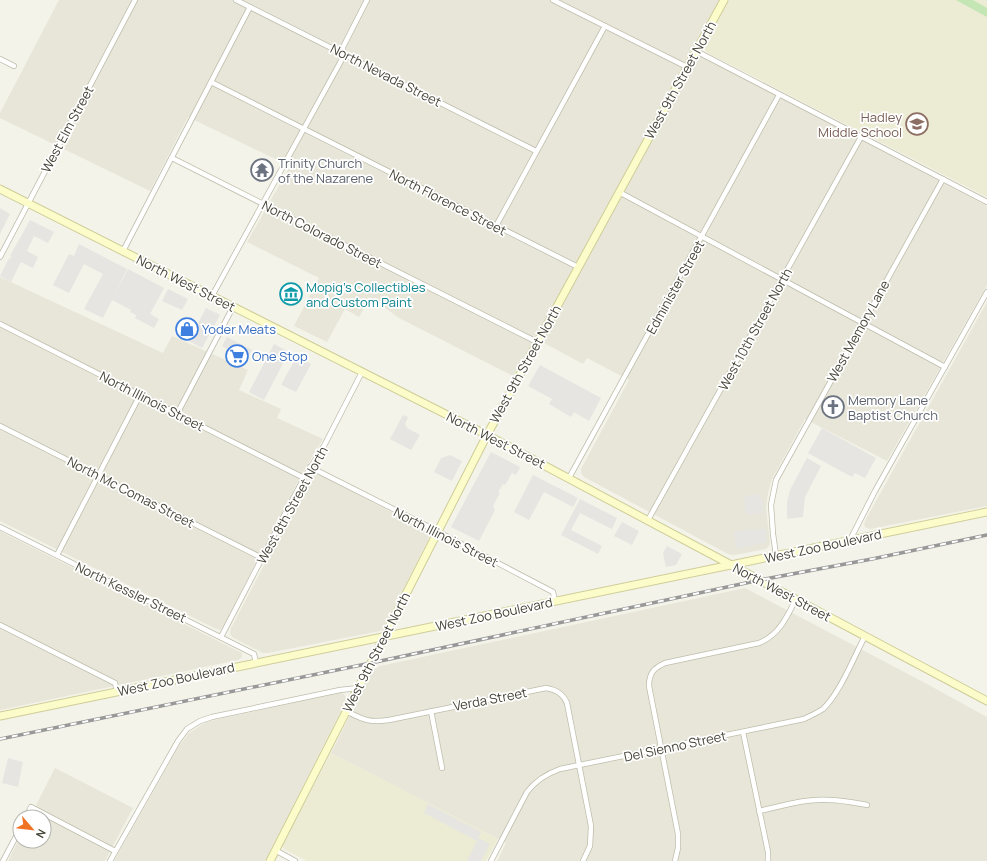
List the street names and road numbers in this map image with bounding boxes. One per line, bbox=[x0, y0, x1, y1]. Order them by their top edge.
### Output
street label: West 9th Street North bbox=[640, 18, 720, 142]
street label: North Nevada Street bbox=[327, 39, 445, 111]
street label: West Elm Street bbox=[37, 82, 97, 176]
street label: North Florence Street bbox=[386, 165, 510, 239]
street label: North Colorado Street bbox=[259, 196, 385, 272]
street label: Edminister Street bbox=[642, 237, 708, 337]
street label: North West Street bbox=[134, 250, 238, 316]
street label: West 10th Street North bbox=[714, 265, 796, 393]
street label: West Memory Lane bbox=[823, 277, 894, 385]
street label: West 9th Street North bbox=[485, 302, 565, 426]
street label: North Illinois Street bbox=[97, 367, 207, 435]
street label: North West Street bbox=[444, 407, 548, 473]
street label: West 8th Street North bbox=[252, 443, 332, 567]
street label: North Mc Comas Street bbox=[64, 452, 198, 532]
street label: North Illinois Street bbox=[391, 503, 501, 571]
street label: West Zoo Boulevard bbox=[763, 525, 883, 567]
street label: North Kessler Street bbox=[73, 557, 189, 627]
street label: North West Street bbox=[730, 559, 834, 625]
street label: West 9th Street North bbox=[338, 589, 414, 715]
street label: West Zoo Boulevard bbox=[434, 593, 554, 635]
street label: West Zoo Boulevard bbox=[116, 658, 236, 700]
street label: Verda Street bbox=[452, 683, 528, 715]
street label: Del Sienno Street bbox=[622, 726, 728, 766]

